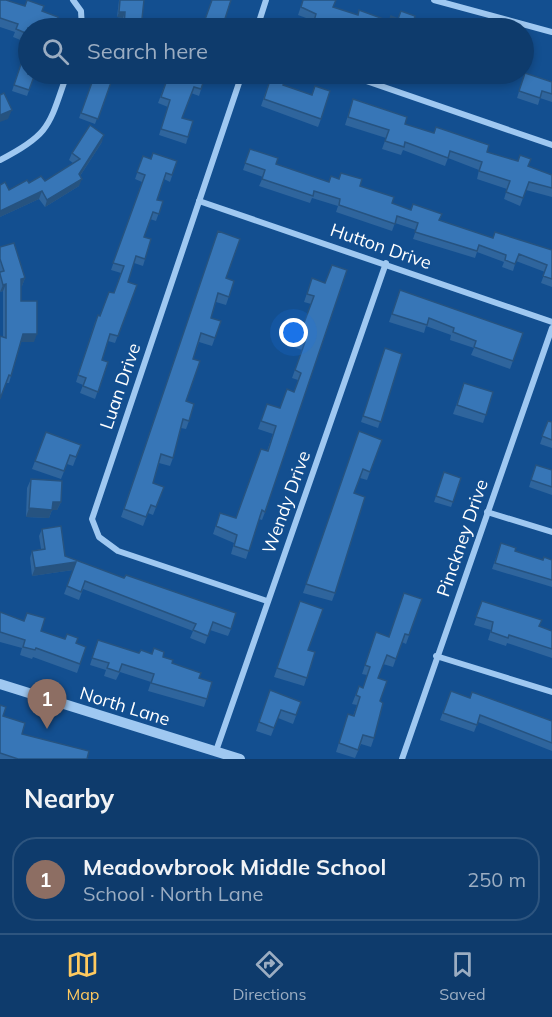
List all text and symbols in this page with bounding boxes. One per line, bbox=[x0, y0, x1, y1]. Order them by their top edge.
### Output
search box bbox=[18, 18, 534, 84]
icon: search bbox=[39, 35, 72, 68]
text: Search here bbox=[87, 37, 208, 65]
street label: Hutton Drive bbox=[327, 218, 435, 274]
your location bbox=[279, 318, 308, 347]
street label: Luan Drive bbox=[95, 340, 145, 432]
street label: Wendy Drive bbox=[257, 447, 315, 557]
street label: Pinckney Drive bbox=[431, 476, 493, 600]
pin: 1 bbox=[28, 680, 66, 729]
street label: North Lane bbox=[77, 681, 173, 731]
text: Nearby bbox=[24, 782, 114, 815]
text: Meadowbrook Middle School bbox=[83, 853, 386, 881]
text: 1 bbox=[40, 867, 52, 892]
text: 250 m bbox=[467, 867, 526, 892]
text: School · North Lane bbox=[83, 881, 263, 906]
tab: Map bbox=[66, 948, 99, 1004]
tab: Directions bbox=[232, 948, 306, 1004]
tab: Saved bbox=[439, 948, 486, 1004]

